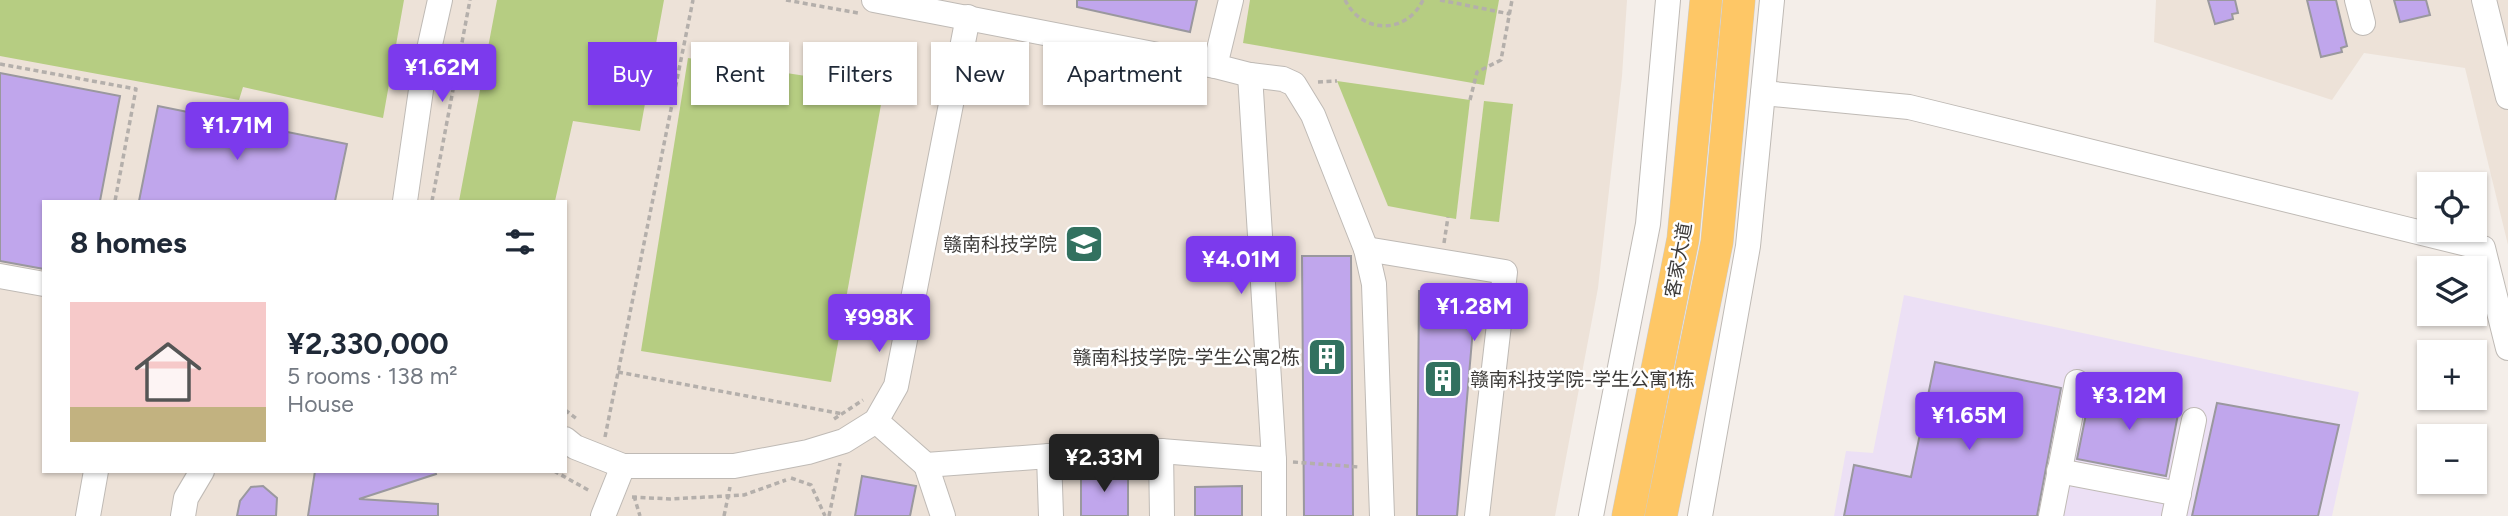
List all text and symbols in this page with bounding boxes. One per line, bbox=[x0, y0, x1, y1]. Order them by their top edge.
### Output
chip: Buy bbox=[588, 42, 677, 105]
chip: Rent bbox=[691, 42, 789, 105]
chip: Filters bbox=[803, 42, 917, 105]
chip: New bbox=[931, 42, 1029, 105]
chip: Apartment bbox=[1043, 42, 1207, 105]
pin: ¥1.62M bbox=[385, 44, 499, 104]
text: ¥1.62M bbox=[404, 53, 480, 81]
pin: ¥1.71M bbox=[180, 102, 294, 162]
text: ¥1.71M bbox=[201, 111, 273, 139]
map controls bbox=[2417, 172, 2487, 494]
button: locate bbox=[2417, 172, 2487, 242]
street label: 客家大道 bbox=[1661, 221, 1696, 300]
icon: filters bbox=[501, 223, 539, 261]
school or university icon: 赣南科技学院 bbox=[1063, 223, 1105, 265]
text: 8 homes bbox=[70, 224, 187, 261]
place label: 赣南科技学院 bbox=[943, 233, 1057, 256]
pin: ¥4.01M bbox=[1184, 236, 1298, 296]
text: ¥4.01M bbox=[1202, 245, 1280, 273]
button: layers bbox=[2417, 256, 2487, 326]
pin: ¥1.28M bbox=[1417, 284, 1531, 343]
text: ¥1.28M bbox=[1436, 292, 1512, 320]
pin: ¥998K bbox=[830, 294, 928, 354]
text: ¥998K bbox=[844, 303, 914, 331]
text: ¥2,330,000 bbox=[287, 325, 449, 362]
icon: home bbox=[126, 330, 210, 414]
building icon: 赣南科技学院-学生公寓2栋 bbox=[1306, 336, 1348, 378]
button: + bbox=[2417, 340, 2487, 410]
place label: 赣南科技学院-学生公寓2栋 bbox=[1072, 346, 1300, 369]
building icon: 赣南科技学院-学生公寓1栋 bbox=[1422, 358, 1464, 400]
text: 5 rooms · 138 m² bbox=[287, 362, 458, 390]
place label: 赣南科技学院-学生公寓1栋 bbox=[1470, 368, 1695, 391]
pin: ¥3.12M bbox=[2072, 372, 2186, 432]
text: ¥3.12M bbox=[2092, 381, 2166, 409]
text: House bbox=[287, 390, 354, 418]
pin: ¥1.65M bbox=[1912, 392, 2026, 452]
text: ¥1.65M bbox=[1931, 401, 2007, 429]
button: − bbox=[2417, 424, 2487, 494]
pin: ¥2.33M bbox=[1047, 434, 1161, 494]
text: ¥2.33M bbox=[1065, 443, 1143, 471]

